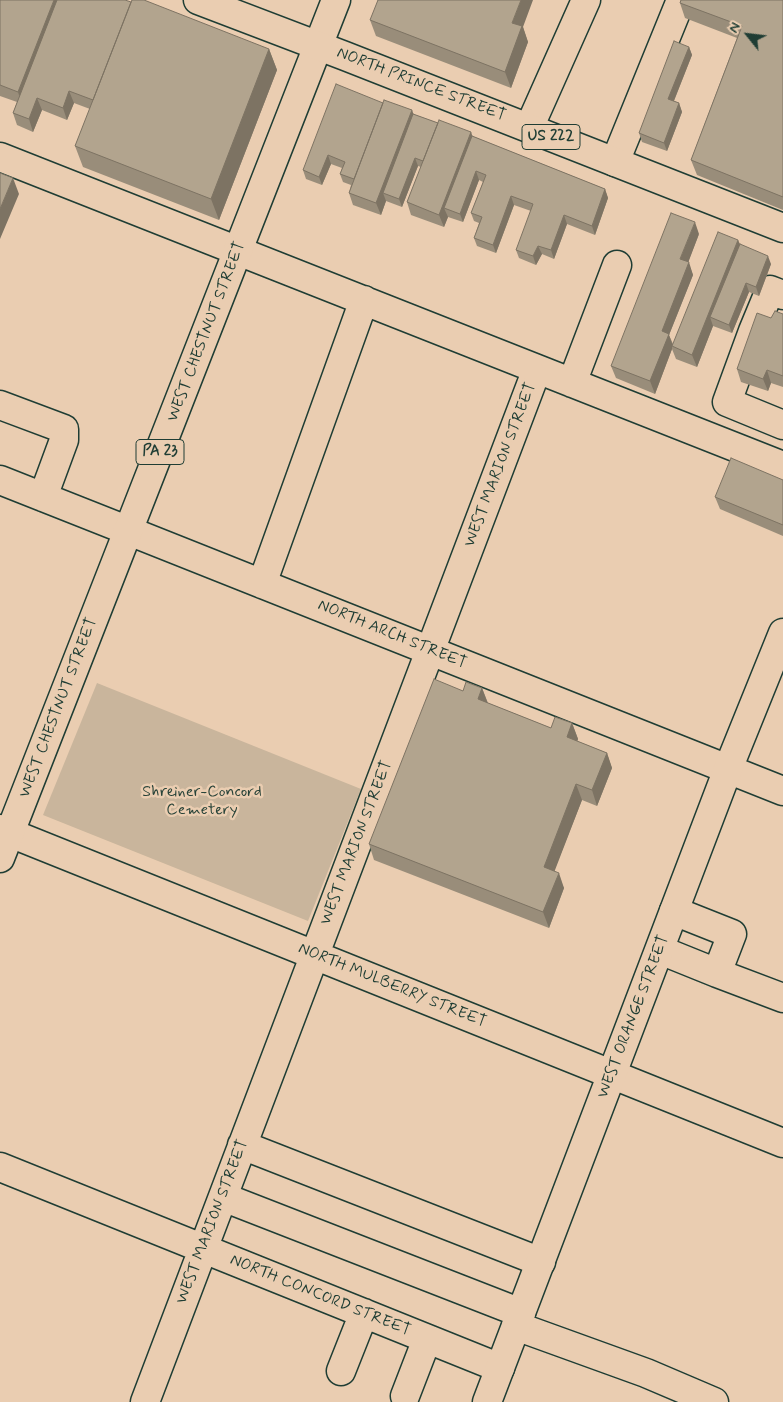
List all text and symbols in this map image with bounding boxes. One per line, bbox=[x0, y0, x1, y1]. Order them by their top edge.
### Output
north arrow bbox=[723, 10, 773, 60]
text: N bbox=[725, 19, 745, 36]
street label: NORTH PRINCE STREET bbox=[334, 44, 508, 126]
road number: US 222 bbox=[522, 124, 580, 150]
street label: WEST CHESTNUT STREET bbox=[164, 239, 250, 425]
street label: WEST MARION STREET bbox=[461, 380, 541, 550]
road number: PA 23 bbox=[136, 440, 184, 464]
street label: NORTH ARCH STREET bbox=[315, 596, 469, 674]
street label: WEST CHESTNUT STREET bbox=[16, 615, 102, 801]
street label: WEST MARION STREET bbox=[317, 758, 397, 928]
park label: Shreiner-Concord Cemetery bbox=[142, 783, 262, 821]
street label: WEST ORANGE STREET bbox=[594, 933, 674, 1101]
street label: NORTH MULBERRY STREET bbox=[295, 939, 489, 1033]
street label: WEST MARION STREET bbox=[173, 1137, 253, 1307]
street label: NORTH CONCORD STREET bbox=[227, 1251, 413, 1341]

